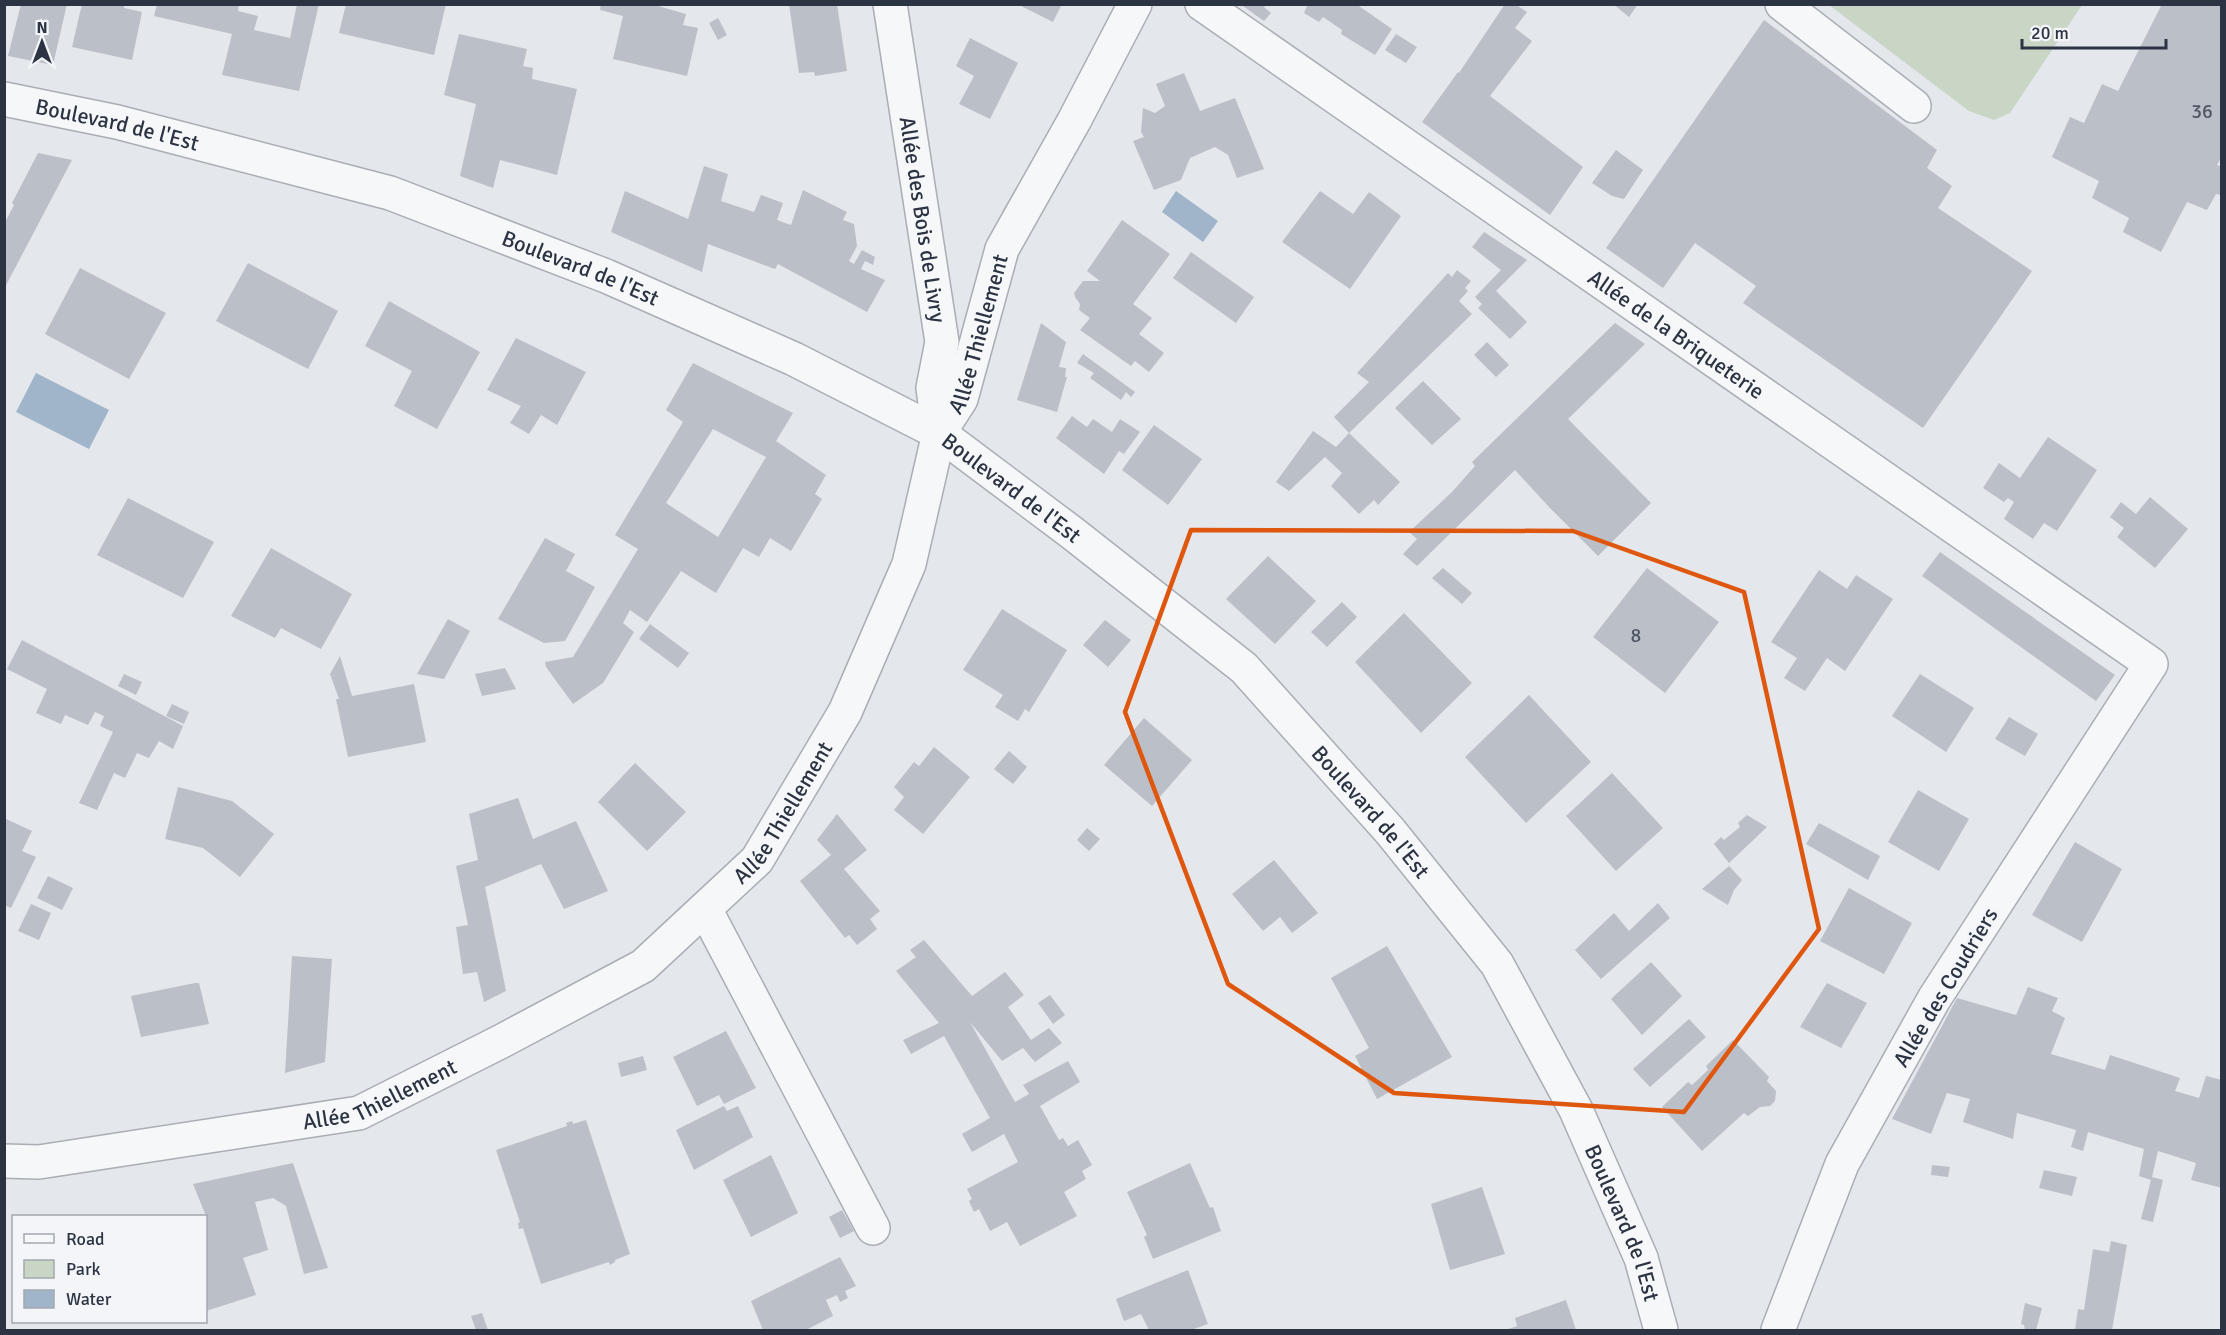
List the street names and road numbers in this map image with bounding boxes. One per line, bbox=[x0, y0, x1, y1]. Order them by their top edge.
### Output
street label: Boulevard de l'Est bbox=[33, 93, 202, 157]
street label: Allée des Bois de Livry bbox=[893, 115, 952, 325]
street label: Boulevard de l'Est bbox=[498, 224, 663, 312]
street label: Allée Thiellement bbox=[942, 251, 1014, 419]
street label: Allée de la Briqueterie bbox=[1583, 264, 1770, 405]
street label: Boulevard de l'Est bbox=[937, 427, 1087, 549]
street label: Allée Thiellement bbox=[727, 736, 839, 890]
street label: Boulevard de l'Est bbox=[1306, 740, 1436, 884]
street label: Allée des Coudriers bbox=[1887, 903, 2004, 1072]
street label: Allée Thiellement bbox=[301, 1053, 461, 1135]
street label: Boulevard de l'Est bbox=[1579, 1140, 1665, 1305]

